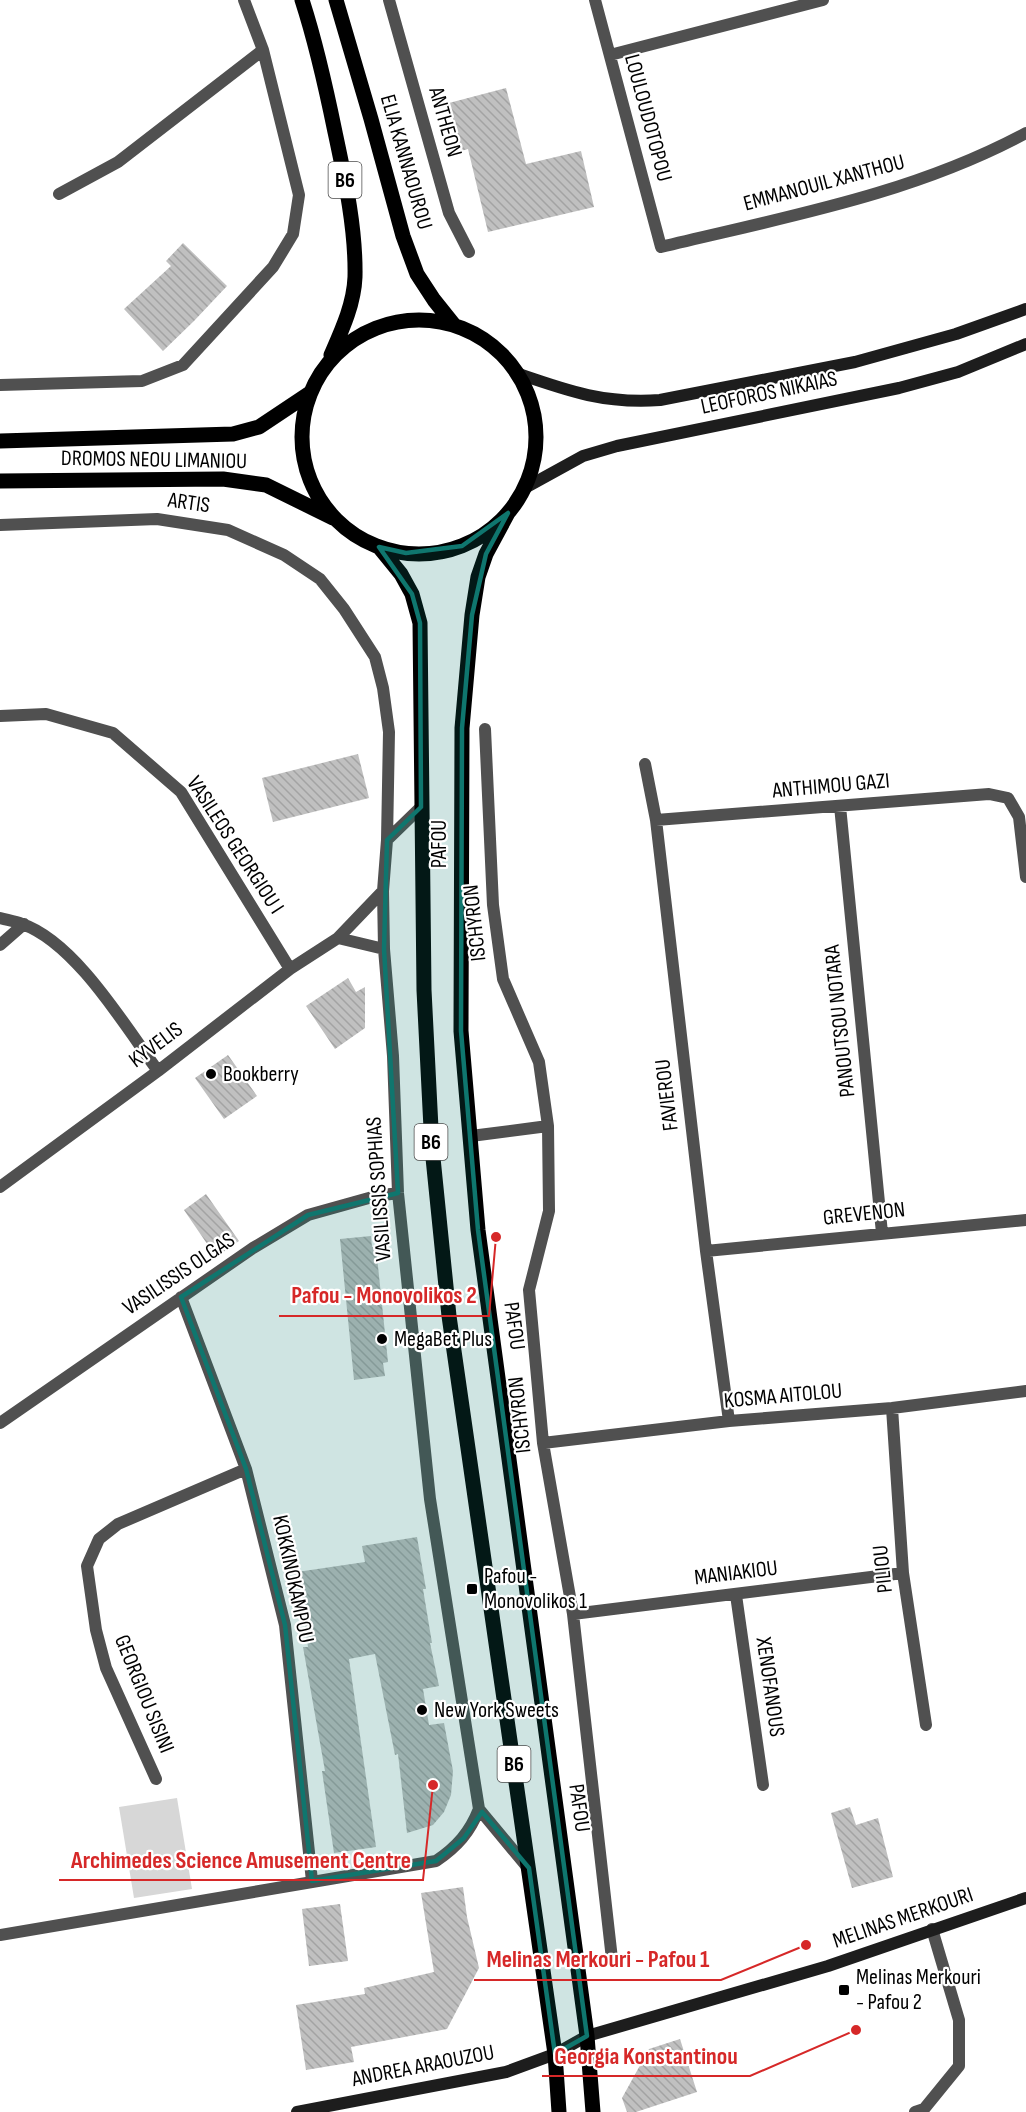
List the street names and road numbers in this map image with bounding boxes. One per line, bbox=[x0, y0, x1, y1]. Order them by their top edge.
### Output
street label: LOULOUDOTOPOU bbox=[618, 51, 678, 185]
street label: ANTHEON bbox=[422, 83, 468, 160]
street label: ELIA KANNAOUROU bbox=[374, 91, 438, 233]
street label: EMMANOUIL XANTHOU bbox=[741, 149, 907, 217]
road number: B6 bbox=[328, 162, 362, 198]
street label: LEOFOROS NIKAIAS bbox=[698, 365, 840, 421]
street label: DROMOS NEOU LIMANIOU bbox=[61, 445, 247, 475]
street label: ARTIS bbox=[165, 487, 212, 519]
street label: ANTHIMOU GAZI bbox=[770, 767, 891, 805]
street label: VASILEOS GEORGIOU I bbox=[180, 771, 290, 919]
street label: PAFOU bbox=[426, 820, 453, 868]
street label: ISCHYRON bbox=[458, 883, 492, 963]
street label: PANOUTSOU NOTARA bbox=[819, 943, 861, 1099]
street label: KYVELIS bbox=[124, 1016, 188, 1074]
street label: FAVIEROU bbox=[649, 1058, 685, 1132]
street label: VASILISSIS SOPHIAS bbox=[360, 1116, 398, 1262]
road number: B6 bbox=[414, 1124, 448, 1160]
street label: GREVENON bbox=[822, 1196, 906, 1232]
street label: VASILISSIS OLGAS bbox=[118, 1227, 240, 1321]
street label: PAFOU bbox=[497, 1300, 531, 1352]
street label: ISCHYRON bbox=[503, 1375, 537, 1455]
street label: KOSMA AITOLOU bbox=[723, 1377, 843, 1415]
street label: KOKKINOKAMPOU bbox=[266, 1512, 320, 1646]
street label: PILIOU bbox=[867, 1544, 899, 1594]
street label: MANIAKIOU bbox=[693, 1555, 779, 1591]
street label: GEORGIOU SISINI bbox=[108, 1631, 180, 1757]
street label: XENOFANOUS bbox=[750, 1634, 790, 1739]
road number: B6 bbox=[498, 1746, 530, 1782]
street label: PAFOU bbox=[562, 1782, 596, 1834]
street label: MELINAS MERKOURI bbox=[829, 1881, 977, 1955]
street label: ANDREA ARAOUZOU bbox=[349, 2039, 496, 2093]

